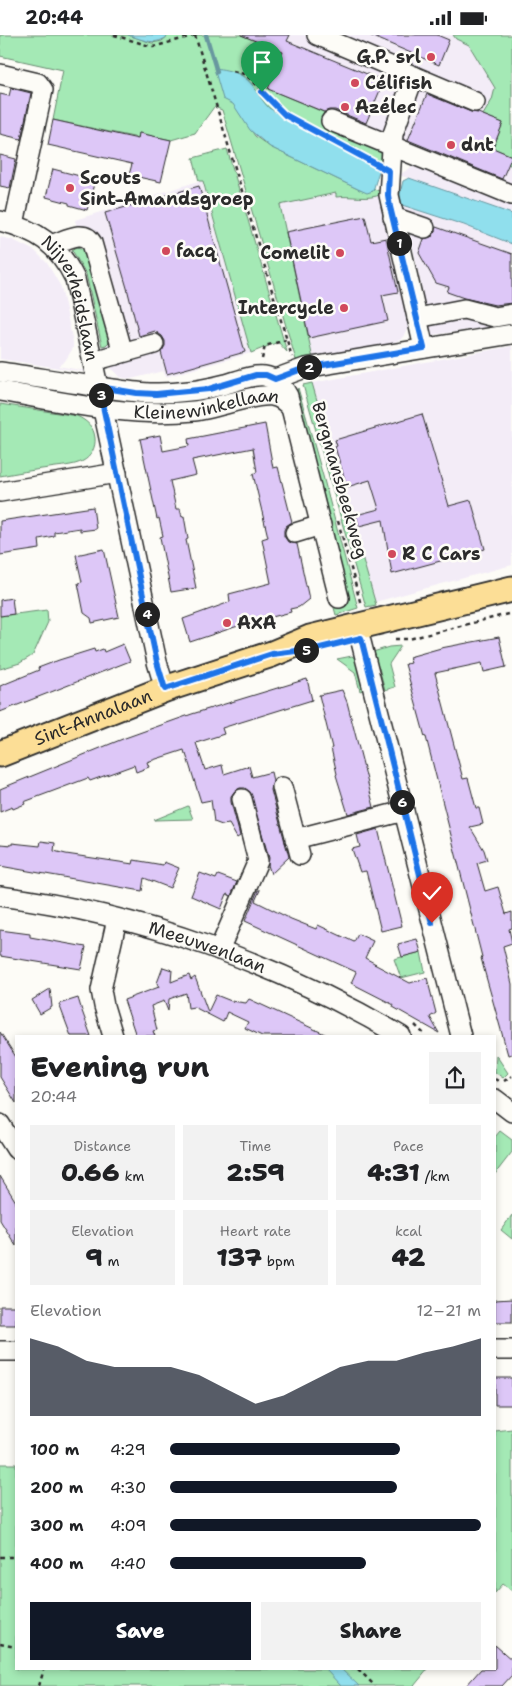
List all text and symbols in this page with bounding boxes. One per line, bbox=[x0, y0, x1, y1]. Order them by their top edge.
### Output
text: 20:44 bbox=[25, 5, 83, 30]
pin bbox=[241, 41, 283, 92]
place label: G.P. srl bbox=[356, 45, 421, 69]
icon: arrive bbox=[248, 48, 276, 76]
marker: G.P. srl bbox=[425, 51, 437, 63]
place label: Célifish bbox=[365, 71, 432, 95]
marker: Célifish bbox=[349, 77, 361, 89]
place label: Azélec bbox=[355, 95, 417, 119]
marker: Azélec bbox=[339, 101, 351, 113]
place label: dnt bbox=[461, 133, 494, 157]
marker: dnt bbox=[445, 139, 457, 151]
place label: Scouts Sint-Amandsgroep bbox=[80, 166, 254, 211]
marker: Scouts Sint-Amandsgroep bbox=[64, 182, 76, 194]
street label: Nijverheidslaan bbox=[36, 230, 104, 363]
pin: 1 bbox=[386, 231, 412, 255]
text: 1 bbox=[396, 234, 403, 252]
place label: facq bbox=[176, 239, 217, 263]
place label: Comelit bbox=[260, 241, 330, 265]
marker: facq bbox=[160, 245, 172, 257]
marker: Comelit bbox=[334, 247, 346, 259]
place label: Intercycle bbox=[238, 296, 334, 320]
marker: Intercycle bbox=[338, 302, 350, 314]
pin: 2 bbox=[296, 355, 322, 379]
text: 2 bbox=[305, 358, 314, 376]
pin: 3 bbox=[88, 383, 114, 407]
street label: Kleinewinkellaan bbox=[133, 383, 282, 425]
text: 3 bbox=[97, 386, 106, 404]
street label: Bergmansbeekweg bbox=[306, 399, 374, 561]
place label: R C Cars bbox=[402, 542, 481, 566]
marker: R C Cars bbox=[386, 548, 398, 560]
pin: 4 bbox=[134, 601, 160, 627]
text: 4 bbox=[143, 605, 152, 623]
place label: AXA bbox=[237, 611, 276, 635]
marker: AXA bbox=[221, 617, 233, 629]
pin: 5 bbox=[294, 637, 318, 663]
text: 5 bbox=[302, 641, 311, 659]
street label: Sint-Annalaan bbox=[31, 683, 155, 751]
pin: 6 bbox=[390, 789, 414, 815]
text: 6 bbox=[398, 793, 407, 811]
pin bbox=[411, 872, 453, 923]
icon: check bbox=[418, 879, 446, 907]
street label: Meeuwenlaan bbox=[146, 916, 270, 979]
text: Evening run bbox=[30, 1048, 209, 1086]
button: share bbox=[429, 1052, 481, 1104]
text: 20:44 bbox=[30, 1086, 77, 1107]
text: Distance bbox=[74, 1137, 131, 1155]
text: Time bbox=[239, 1137, 272, 1155]
text: Pace bbox=[393, 1137, 424, 1155]
text: 0.66 bbox=[61, 1155, 120, 1189]
text: 2:59 bbox=[226, 1155, 285, 1189]
text: 4:31 bbox=[367, 1155, 420, 1189]
text: km bbox=[120, 1167, 144, 1185]
text: /km bbox=[420, 1167, 450, 1185]
text: Elevation bbox=[71, 1222, 134, 1240]
text: Heart rate bbox=[220, 1222, 291, 1240]
text: kcal bbox=[395, 1222, 422, 1240]
text: 9 bbox=[85, 1240, 103, 1274]
text: 137 bbox=[216, 1240, 262, 1274]
text: 42 bbox=[392, 1240, 425, 1274]
text: m bbox=[103, 1252, 120, 1270]
text: bpm bbox=[262, 1252, 295, 1270]
text: Elevation bbox=[30, 1300, 102, 1321]
text: 12–21 m bbox=[416, 1300, 481, 1321]
text: 100 m bbox=[30, 1439, 79, 1460]
text: 4:29 bbox=[110, 1439, 146, 1460]
text: 200 m bbox=[30, 1477, 83, 1498]
text: 4:30 bbox=[110, 1477, 146, 1498]
text: 300 m bbox=[30, 1515, 84, 1536]
text: 4:09 bbox=[110, 1515, 146, 1536]
text: 400 m bbox=[30, 1553, 84, 1574]
text: 4:40 bbox=[110, 1553, 146, 1574]
button: Save bbox=[30, 1602, 251, 1660]
button: Share bbox=[261, 1602, 481, 1660]

